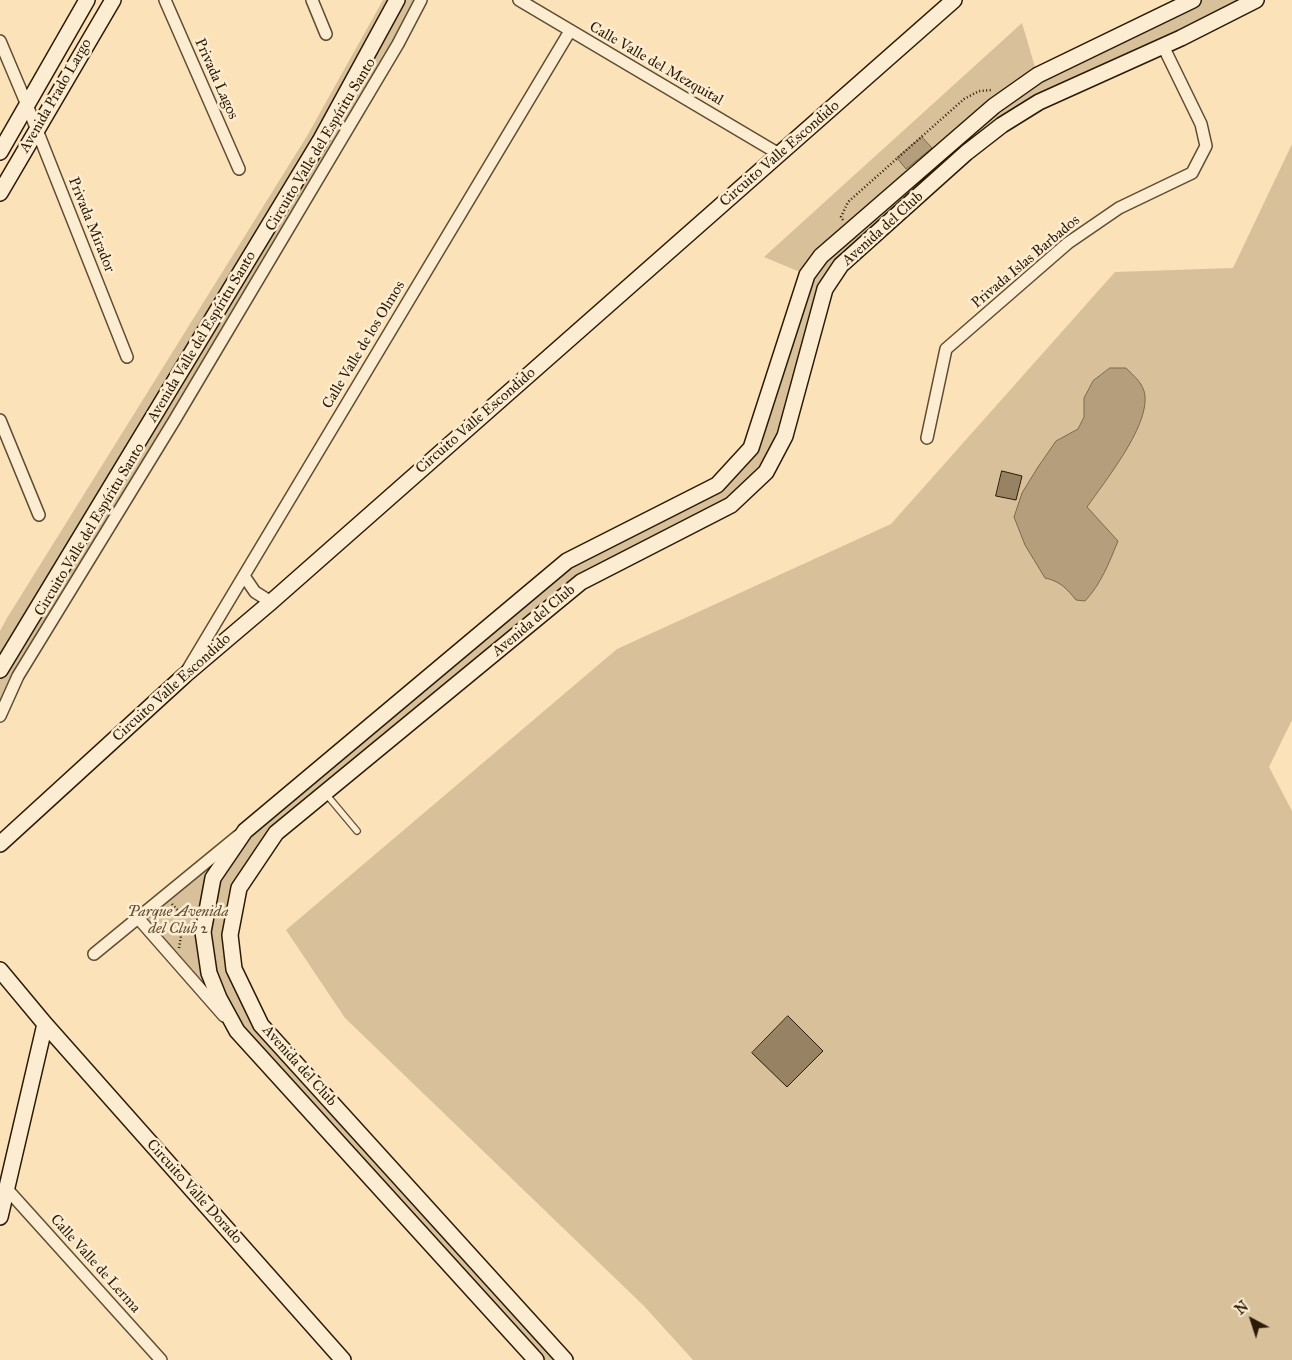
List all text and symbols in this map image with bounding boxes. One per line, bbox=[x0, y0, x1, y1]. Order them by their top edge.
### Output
street label: Calle Valle del Mezquital bbox=[586, 18, 726, 110]
street label: Avenida Prado Largo bbox=[16, 36, 96, 156]
street label: Privada Lagos bbox=[190, 36, 242, 122]
street label: Circuito Valle del Espíritu Santo bbox=[262, 55, 380, 235]
street label: Circuito Valle Escondido bbox=[716, 97, 844, 211]
street label: Privada Mirador bbox=[64, 175, 118, 275]
street label: Avenida del Club bbox=[839, 188, 927, 270]
street label: Privada Islas Barbados bbox=[968, 211, 1084, 313]
street label: Avenida Valle del Espíritu Santo bbox=[144, 248, 260, 426]
street label: Calle Valle de los Olmos bbox=[319, 278, 409, 412]
street label: Circuito Valle Escondido bbox=[412, 364, 540, 478]
street label: Circuito Valle del Espíritu Santo bbox=[31, 440, 149, 620]
street label: Avenida del Club bbox=[489, 581, 579, 661]
street label: Circuito Valle Escondido bbox=[109, 630, 235, 746]
park label: Parque Avenida del Club 2 bbox=[127, 903, 229, 938]
street label: Avenida del Club bbox=[258, 1022, 340, 1110]
street label: Circuito Valle Dorado bbox=[142, 1136, 246, 1248]
street label: Calle Valle de Lerma bbox=[46, 1211, 144, 1317]
north arrow bbox=[1227, 1295, 1277, 1345]
text: N bbox=[1232, 1298, 1252, 1318]

